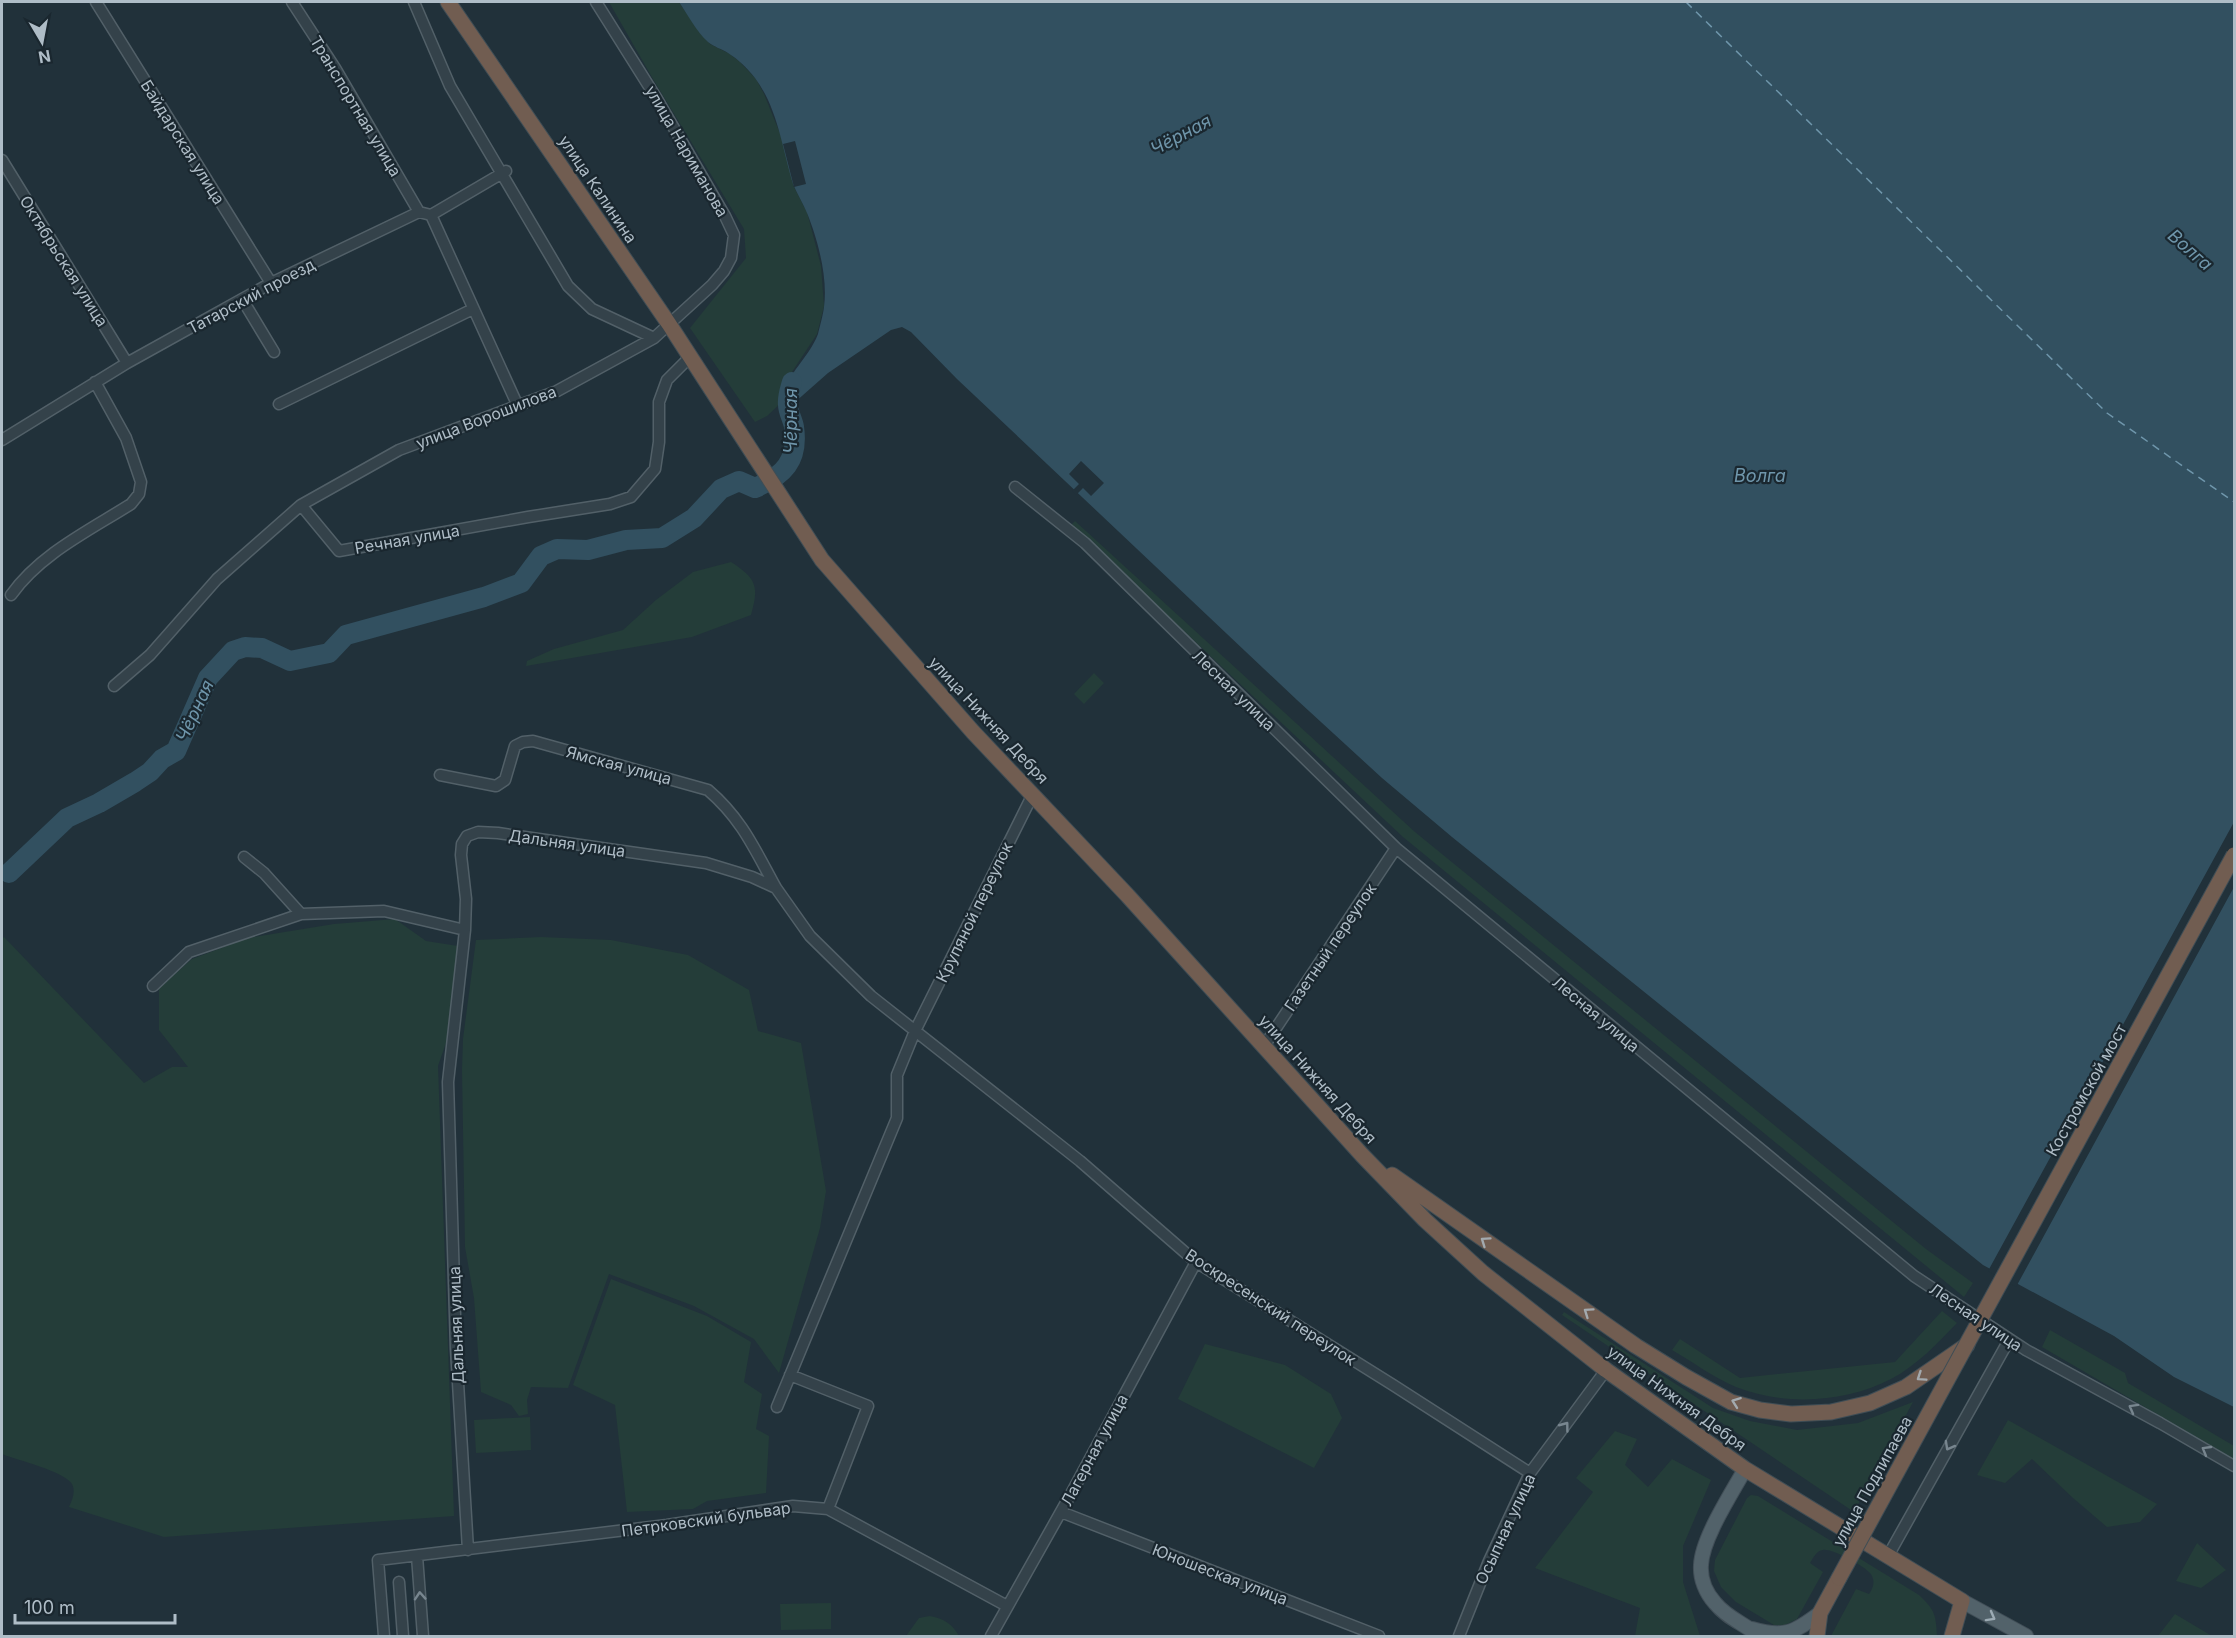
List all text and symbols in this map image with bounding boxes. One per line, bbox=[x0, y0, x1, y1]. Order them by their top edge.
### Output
north arrow bbox=[12, 12, 72, 72]
street label: Транспортная улица bbox=[306, 32, 406, 180]
text: N bbox=[37, 46, 52, 68]
street label: Байдарская улица bbox=[137, 76, 229, 208]
street label: улица Нариманова bbox=[641, 82, 733, 220]
water label: Чёрная bbox=[1147, 110, 1215, 159]
street label: улица Калинина bbox=[555, 131, 641, 247]
street label: Октябрьская улица bbox=[15, 192, 113, 330]
water label: Волга bbox=[2164, 225, 2217, 275]
street label: Татарский проезд bbox=[184, 254, 318, 338]
street label: улица Ворошилова bbox=[413, 381, 559, 453]
water label: Чёрная bbox=[780, 388, 801, 454]
water label: Волга bbox=[1734, 465, 1786, 486]
street label: Речная улица bbox=[353, 520, 461, 558]
street label: Лесная улица bbox=[1188, 645, 1280, 735]
street label: улица Нижняя Дебря bbox=[925, 652, 1053, 788]
water label: Чёрная bbox=[171, 677, 218, 745]
street label: Ямская улица bbox=[564, 741, 674, 789]
street label: Дальняя улица bbox=[507, 825, 627, 861]
street label: Крупяной переулок bbox=[931, 838, 1017, 985]
street label: Газетный переулок bbox=[1280, 879, 1381, 1015]
street label: Лесная улица bbox=[1548, 972, 1644, 1056]
street label: улица Нижняя Дебря bbox=[1255, 1010, 1381, 1148]
street label: Костромской мост bbox=[2041, 1020, 2131, 1159]
one-way arrow bbox=[1481, 1237, 1492, 1248]
street label: Воскресенский переулок bbox=[1182, 1244, 1360, 1370]
street label: Дальняя улица bbox=[444, 1266, 468, 1384]
street label: Лесная улица bbox=[1926, 1279, 2026, 1355]
one-way arrow bbox=[1584, 1308, 1595, 1319]
street label: улица Нижняя Дебря bbox=[1604, 1341, 1750, 1455]
one-way arrow bbox=[1917, 1370, 1928, 1381]
street label: Лагерная улица bbox=[1056, 1391, 1132, 1509]
one-way arrow bbox=[1731, 1397, 1741, 1410]
one-way arrow bbox=[2129, 1404, 2139, 1415]
street label: улица Подлипаева bbox=[1828, 1412, 1916, 1550]
one-way arrow bbox=[1558, 1422, 1569, 1433]
one-way arrow bbox=[1945, 1439, 1956, 1450]
one-way arrow bbox=[2202, 1445, 2212, 1457]
street label: Осыпная улица bbox=[1471, 1470, 1539, 1588]
street label: Петрковский бульвар bbox=[620, 1497, 792, 1541]
street label: Юношеская улица bbox=[1149, 1539, 1291, 1609]
scale bar bbox=[15, 1587, 176, 1625]
one-way arrow bbox=[414, 1592, 427, 1601]
text: 100 m bbox=[24, 1597, 75, 1618]
one-way arrow bbox=[1984, 1610, 1995, 1621]

